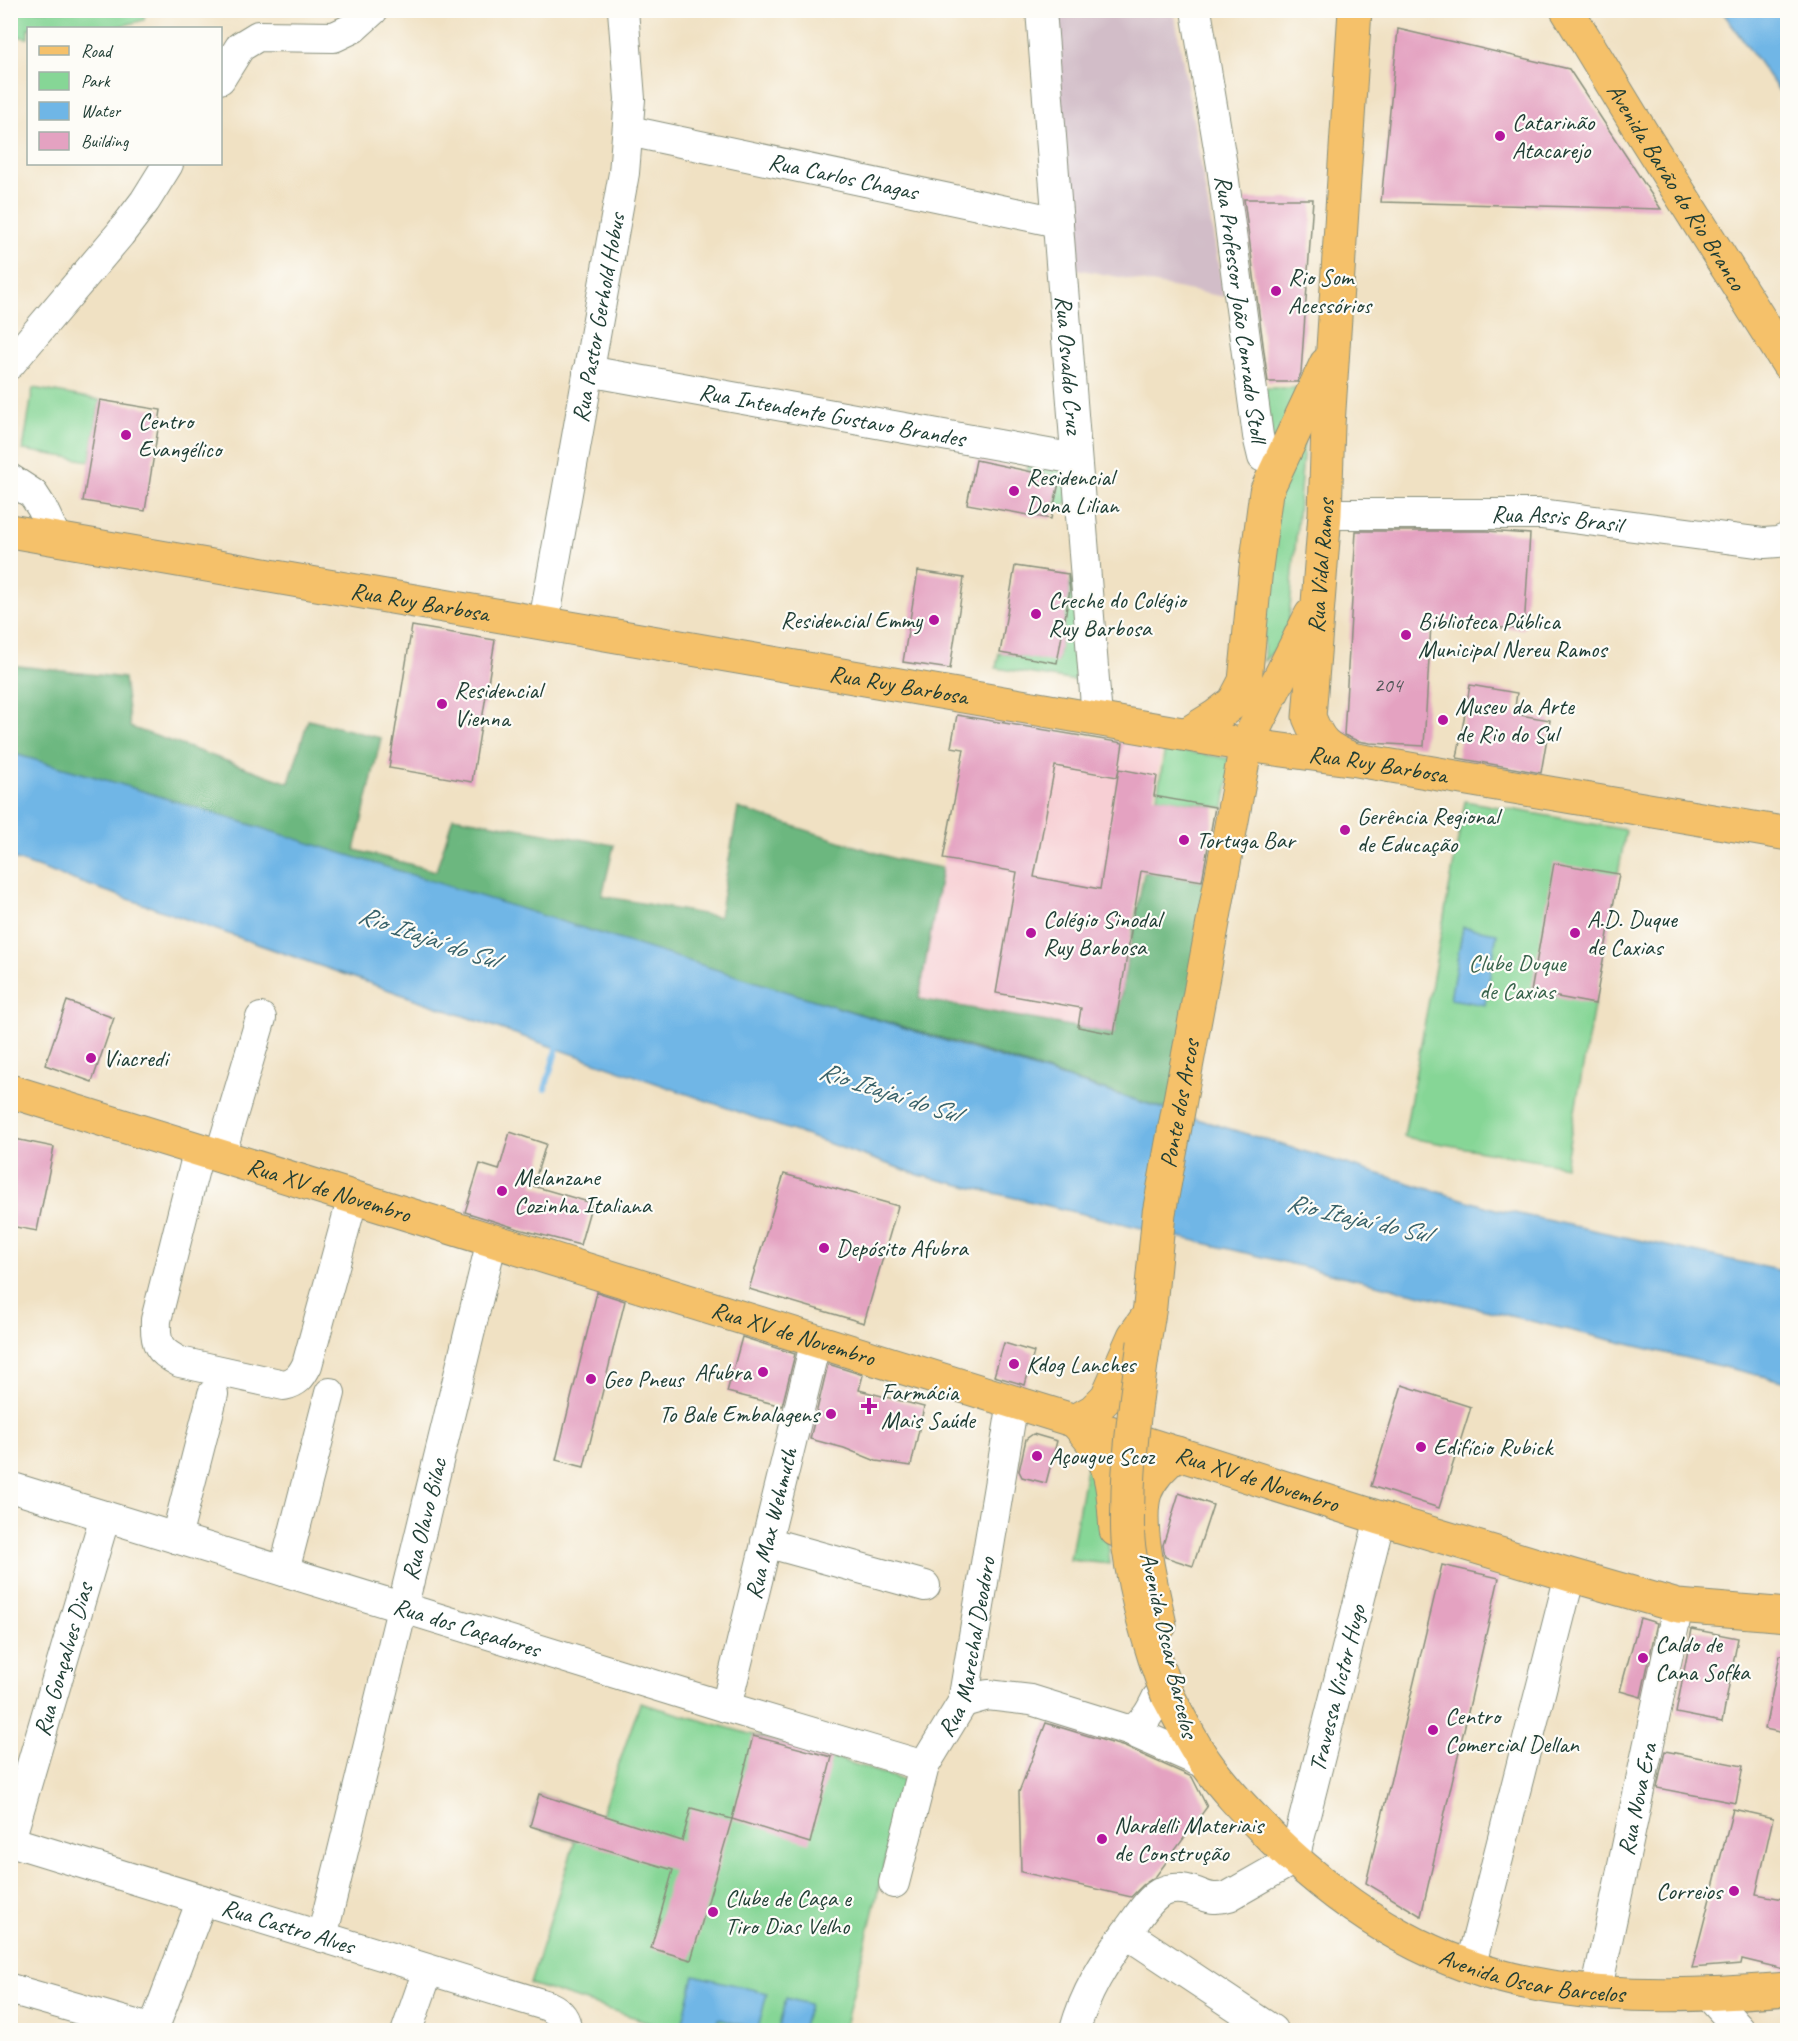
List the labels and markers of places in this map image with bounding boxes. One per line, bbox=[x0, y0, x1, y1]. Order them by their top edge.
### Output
place label: Catarinão Atacarejo bbox=[1512, 107, 1596, 165]
marker: Catarinão Atacarejo bbox=[1493, 129, 1507, 143]
place label: Rio Som Acessórios bbox=[1288, 262, 1373, 320]
marker: Rio Som Acessórios bbox=[1269, 284, 1283, 298]
place label: Centro Evangélico bbox=[138, 406, 224, 464]
marker: Centro Evangélico bbox=[119, 428, 133, 442]
place label: Residencial Dona Lilian bbox=[1026, 462, 1120, 520]
marker: Residencial Dona Lilian bbox=[1007, 484, 1021, 498]
place label: Creche do Colégio Ruy Barbosa bbox=[1048, 585, 1188, 643]
place label: Residencial Emmy bbox=[781, 605, 924, 635]
place label: Biblioteca Pública Municipal Nereu Ramos bbox=[1418, 606, 1609, 664]
marker: Creche do Colégio Ruy Barbosa bbox=[1029, 607, 1043, 621]
marker: Residencial Emmy bbox=[927, 613, 941, 627]
marker: Biblioteca Pública Municipal Nereu Ramos bbox=[1399, 628, 1413, 642]
place label: Residencial Vienna bbox=[454, 675, 546, 733]
place label: Museu da Arte de Rio do Sul bbox=[1455, 691, 1576, 749]
marker: Residencial Vienna bbox=[435, 697, 449, 711]
marker: Museu da Arte de Rio do Sul bbox=[1436, 713, 1450, 727]
place label: Gerência Regional de Educação bbox=[1357, 801, 1503, 859]
marker: Gerência Regional de Educação bbox=[1338, 823, 1352, 837]
place label: Tortuga Bar bbox=[1196, 825, 1297, 855]
marker: Tortuga Bar bbox=[1177, 833, 1191, 847]
place label: Colégio Sinodal Ruy Barbosa bbox=[1043, 904, 1165, 962]
place label: A.D. Duque de Caxias bbox=[1587, 904, 1679, 962]
marker: Colégio Sinodal Ruy Barbosa bbox=[1024, 926, 1038, 940]
marker: A.D. Duque de Caxias bbox=[1568, 926, 1582, 940]
place label: Viacredi bbox=[103, 1043, 170, 1073]
marker: Viacredi bbox=[84, 1051, 98, 1065]
place label: Melanzane Cozinha Italiana bbox=[514, 1162, 653, 1220]
marker: Melanzane Cozinha Italiana bbox=[495, 1184, 509, 1198]
place label: Depósito Afubra bbox=[836, 1233, 969, 1263]
marker: Depósito Afubra bbox=[817, 1241, 831, 1255]
place label: Kdog Lanches bbox=[1026, 1349, 1137, 1379]
place label: Afubra bbox=[694, 1357, 752, 1387]
marker: Kdog Lanches bbox=[1007, 1357, 1021, 1371]
place label: Geo Pneus bbox=[603, 1364, 685, 1394]
marker: Afubra bbox=[756, 1365, 770, 1379]
marker: Geo Pneus bbox=[584, 1372, 598, 1386]
place label: Farmácia Mais Saúde bbox=[881, 1377, 977, 1435]
place label: To Bale Embalagens bbox=[659, 1399, 822, 1429]
marker: Farmácia Mais Saúde bbox=[862, 1399, 876, 1413]
marker: To Bale Embalagens bbox=[824, 1407, 838, 1421]
place label: Edifício Rubick bbox=[1433, 1432, 1555, 1462]
marker: Edifício Rubick bbox=[1414, 1440, 1428, 1454]
place label: Açougue Scoz bbox=[1049, 1441, 1155, 1471]
marker: Açougue Scoz bbox=[1030, 1449, 1044, 1463]
place label: Caldo de Cana Sofka bbox=[1655, 1629, 1751, 1687]
marker: Caldo de Cana Sofka bbox=[1636, 1651, 1650, 1665]
place label: Centro Comercial Dellan bbox=[1445, 1701, 1580, 1759]
marker: Centro Comercial Dellan bbox=[1426, 1723, 1440, 1737]
place label: Nardelli Materiais de Construção bbox=[1114, 1810, 1266, 1868]
marker: Nardelli Materiais de Construção bbox=[1095, 1832, 1109, 1846]
place label: Correios bbox=[1656, 1876, 1724, 1906]
place label: Clube de Caça e Tiro Dias Velho bbox=[725, 1883, 853, 1941]
marker: Correios bbox=[1727, 1884, 1741, 1898]
marker: Clube de Caça e Tiro Dias Velho bbox=[706, 1905, 720, 1919]

